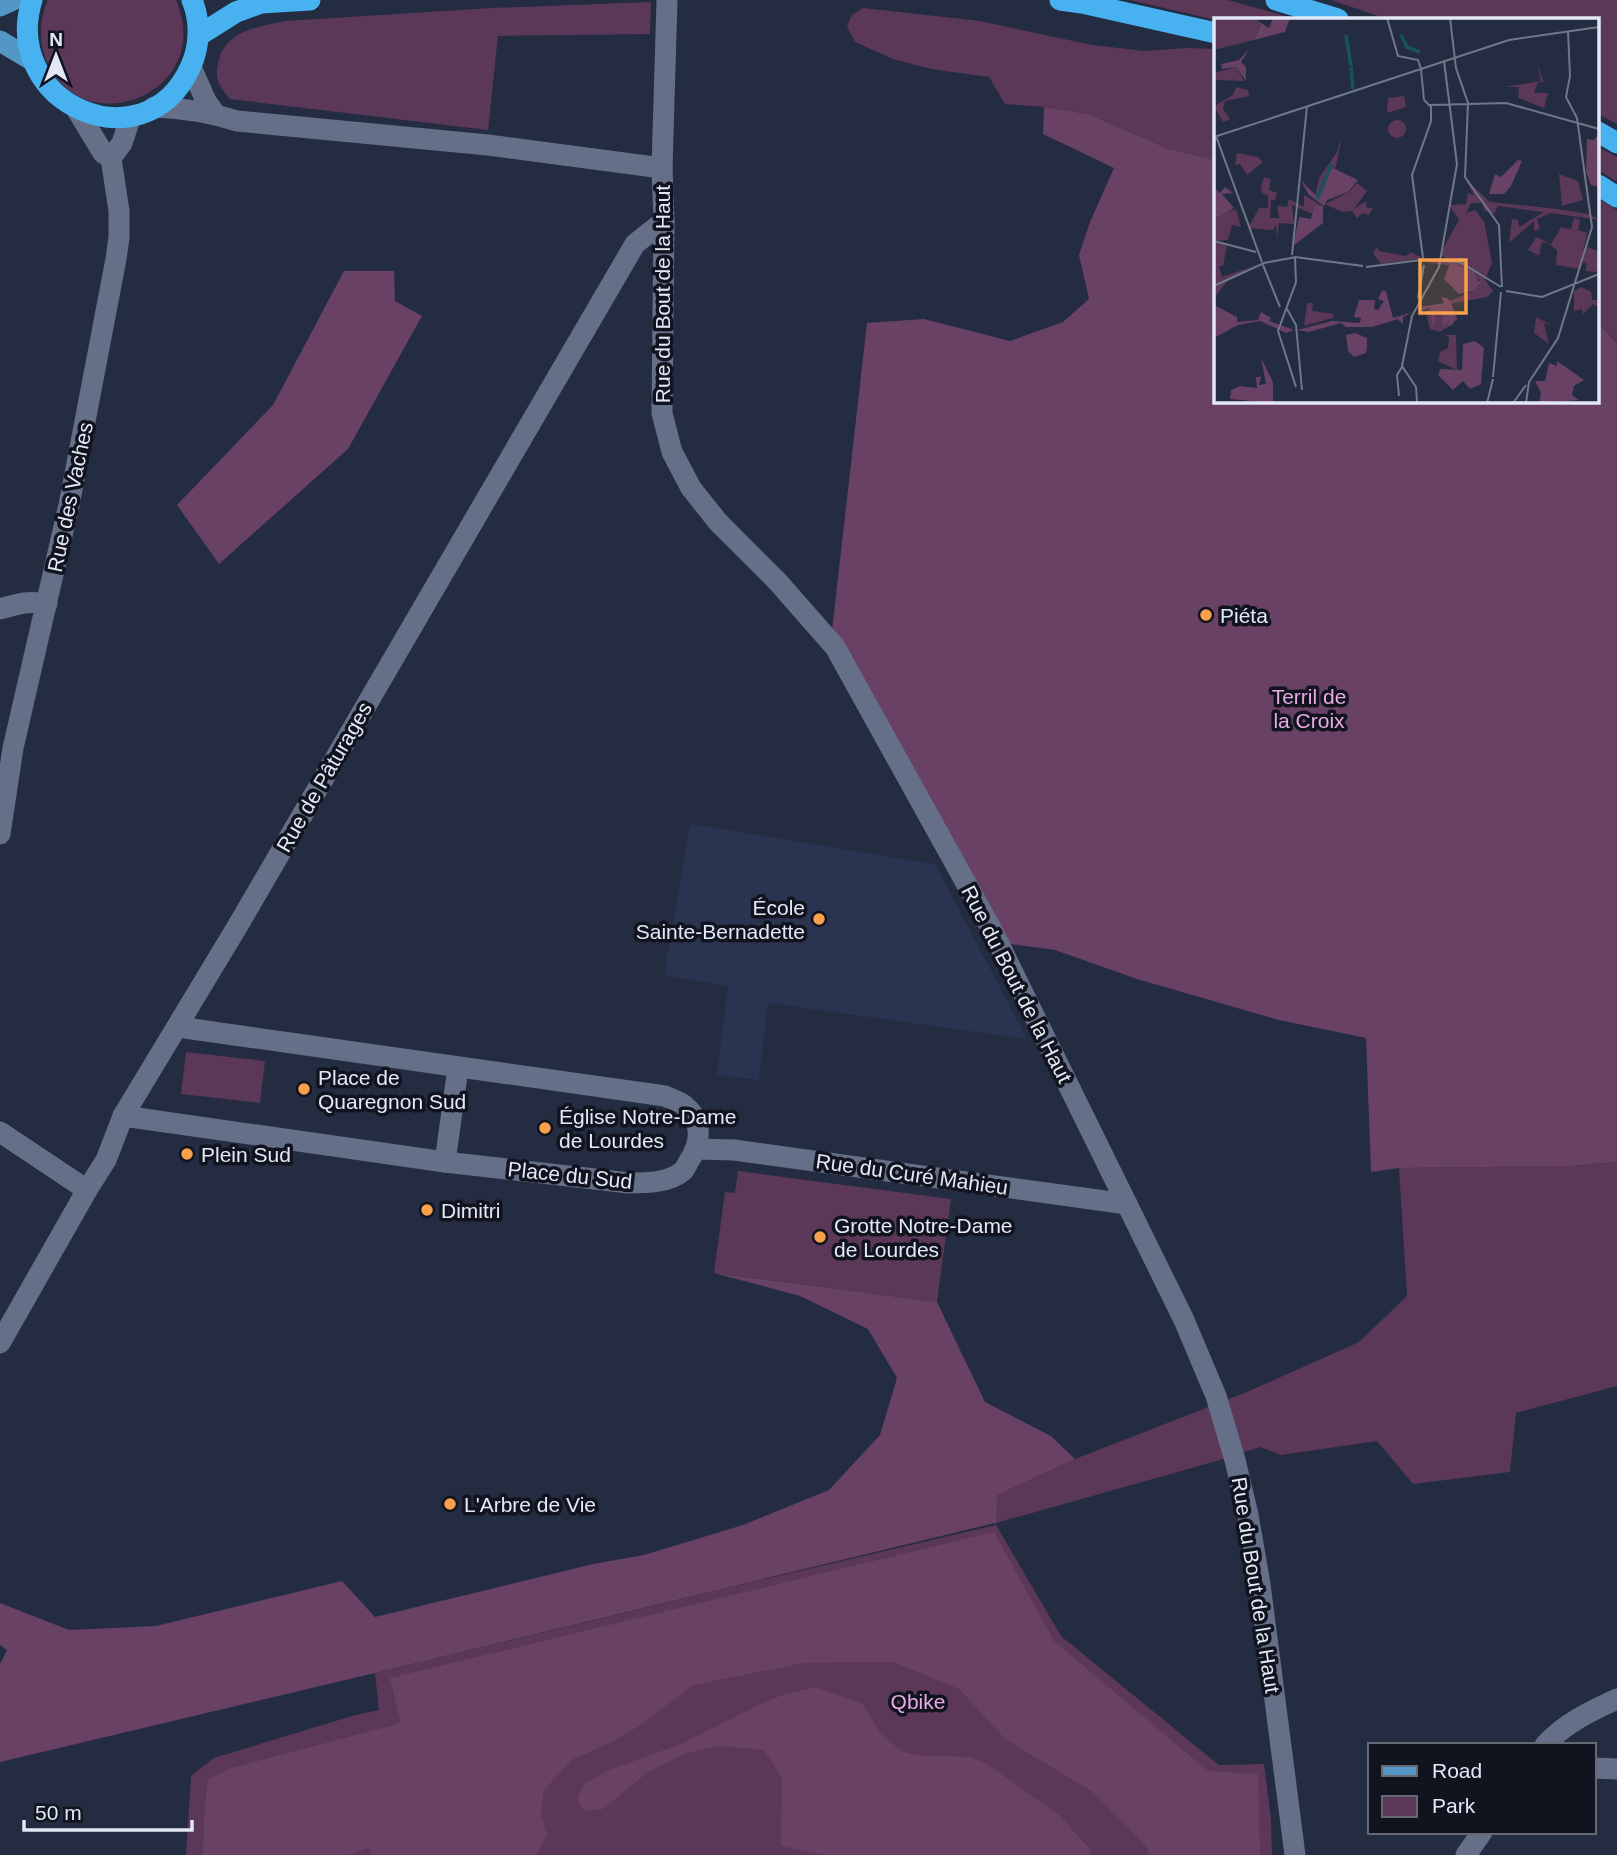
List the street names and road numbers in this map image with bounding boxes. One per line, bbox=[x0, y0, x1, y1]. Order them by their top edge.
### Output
street label: Rue du Bout de la Haut bbox=[651, 185, 674, 403]
street label: Rue des Vaches bbox=[43, 420, 97, 574]
street label: Rue de Pâturages bbox=[272, 698, 376, 856]
street label: Rue du Bout de la Haut bbox=[957, 882, 1077, 1087]
street label: Rue du Curé Mahieu bbox=[814, 1149, 1010, 1199]
street label: Place du Sud bbox=[507, 1157, 633, 1193]
street label: Rue du Bout de la Haut bbox=[1228, 1475, 1284, 1695]

